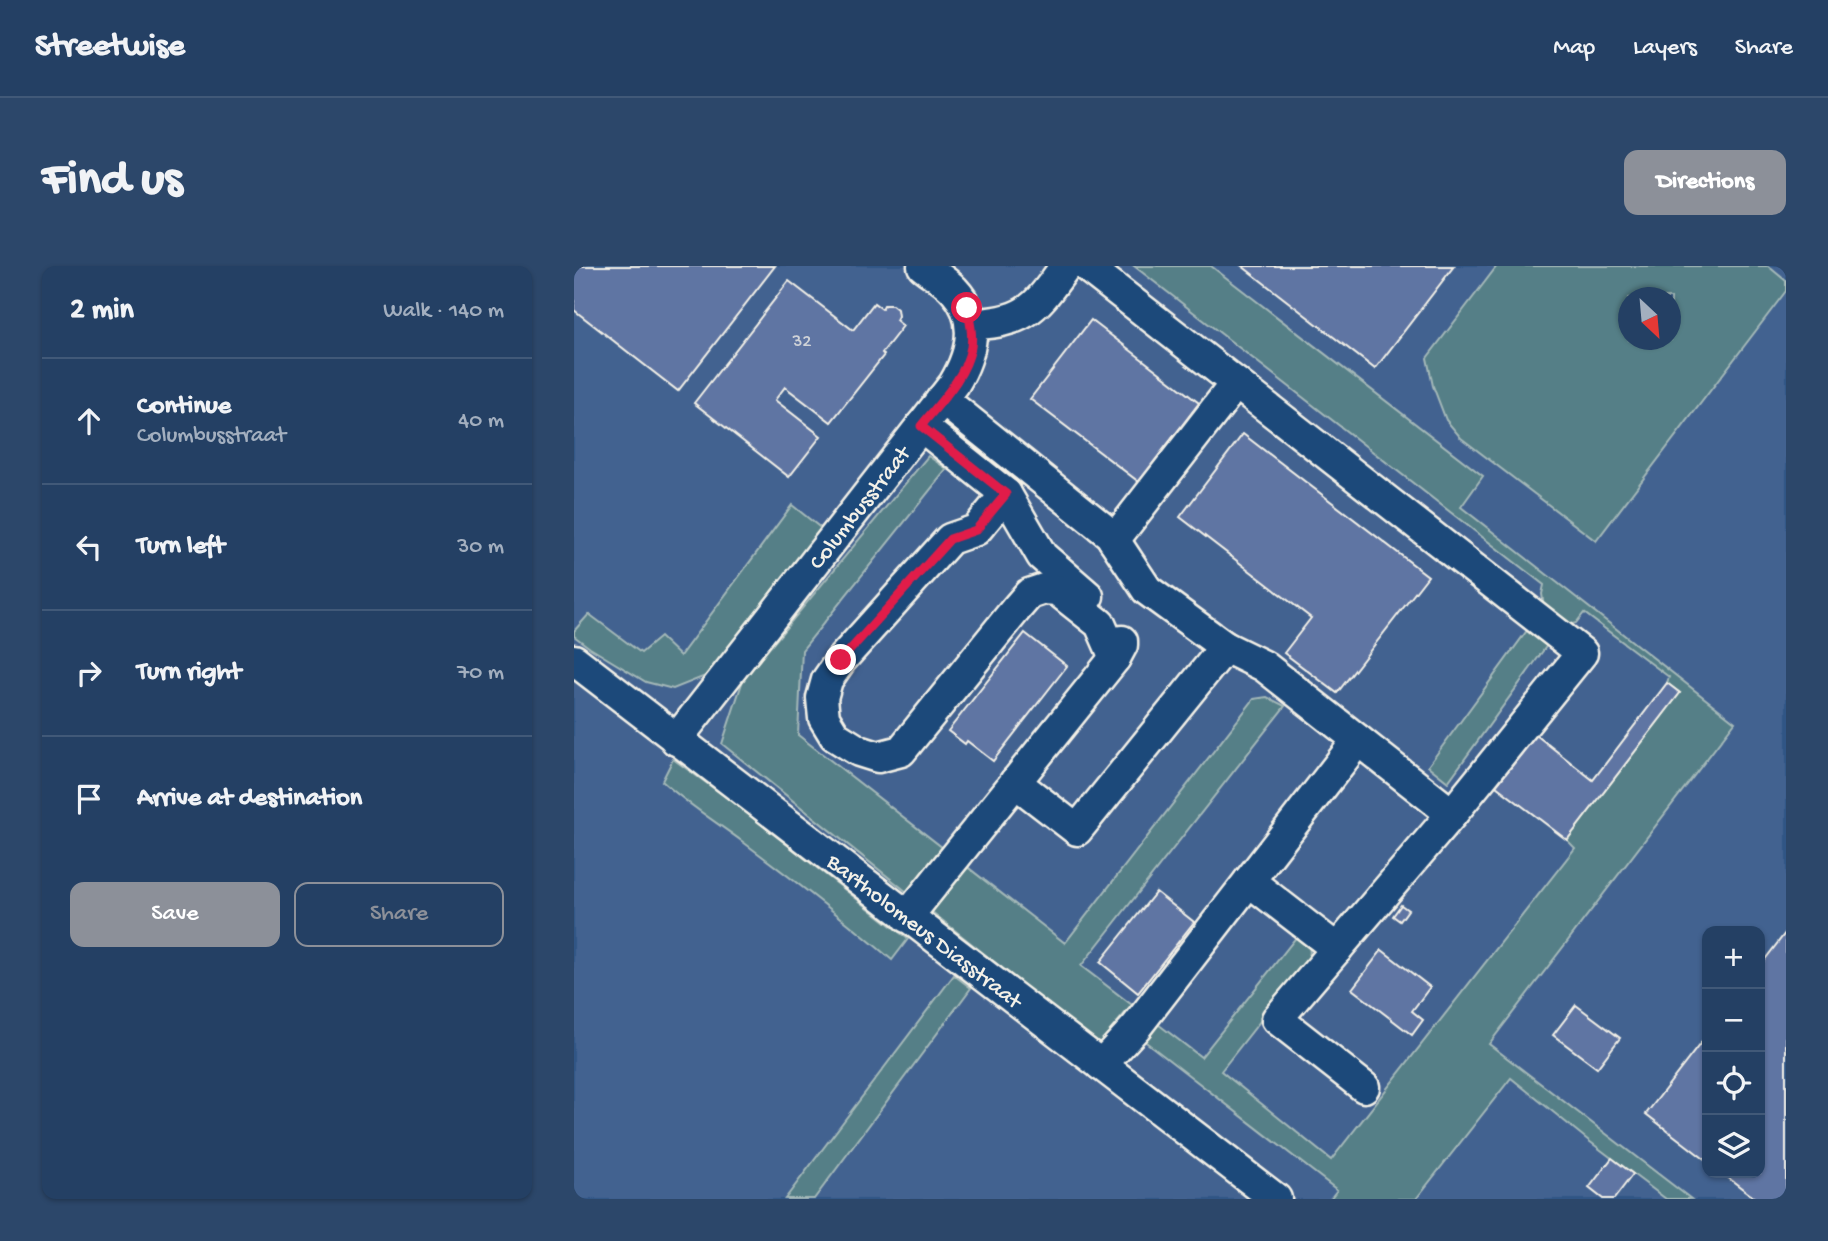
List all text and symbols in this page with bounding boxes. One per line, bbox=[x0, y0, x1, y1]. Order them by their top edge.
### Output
text: Streetwise bbox=[35, 29, 185, 67]
text: Map bbox=[1553, 34, 1595, 63]
text: Layers bbox=[1633, 34, 1697, 63]
text: Share bbox=[1735, 34, 1793, 63]
button: Directions bbox=[1624, 150, 1786, 215]
text: Find us bbox=[42, 153, 182, 211]
north arrow bbox=[1618, 287, 1681, 350]
route start bbox=[951, 292, 982, 323]
text: 2 min bbox=[70, 294, 134, 329]
text: Walk · 140 m bbox=[383, 298, 504, 325]
house number: 32 bbox=[791, 331, 812, 354]
text: Continue bbox=[137, 392, 231, 423]
icon: ahead bbox=[70, 402, 108, 440]
text: 40 m bbox=[458, 408, 504, 435]
text: Columbusstraat bbox=[137, 423, 286, 450]
street label: Columbusstraat bbox=[804, 441, 918, 576]
icon: left bbox=[70, 528, 108, 566]
text: Turn left bbox=[137, 532, 225, 563]
text: 30 m bbox=[457, 534, 504, 561]
route end bbox=[825, 644, 856, 675]
icon: right bbox=[70, 654, 108, 692]
text: Turn right bbox=[137, 658, 241, 689]
text: 70 m bbox=[457, 660, 504, 687]
icon: arrive bbox=[70, 780, 108, 818]
text: Arrive at destination bbox=[137, 784, 362, 815]
street label: Bartholomeus Diasstraat bbox=[820, 849, 1027, 1017]
button: Save bbox=[70, 882, 280, 947]
button: Share bbox=[294, 882, 504, 947]
map controls bbox=[1702, 926, 1765, 1178]
button: + bbox=[1702, 926, 1765, 989]
button: − bbox=[1702, 989, 1765, 1052]
button: locate bbox=[1702, 1052, 1765, 1115]
button: layers bbox=[1702, 1115, 1765, 1178]

